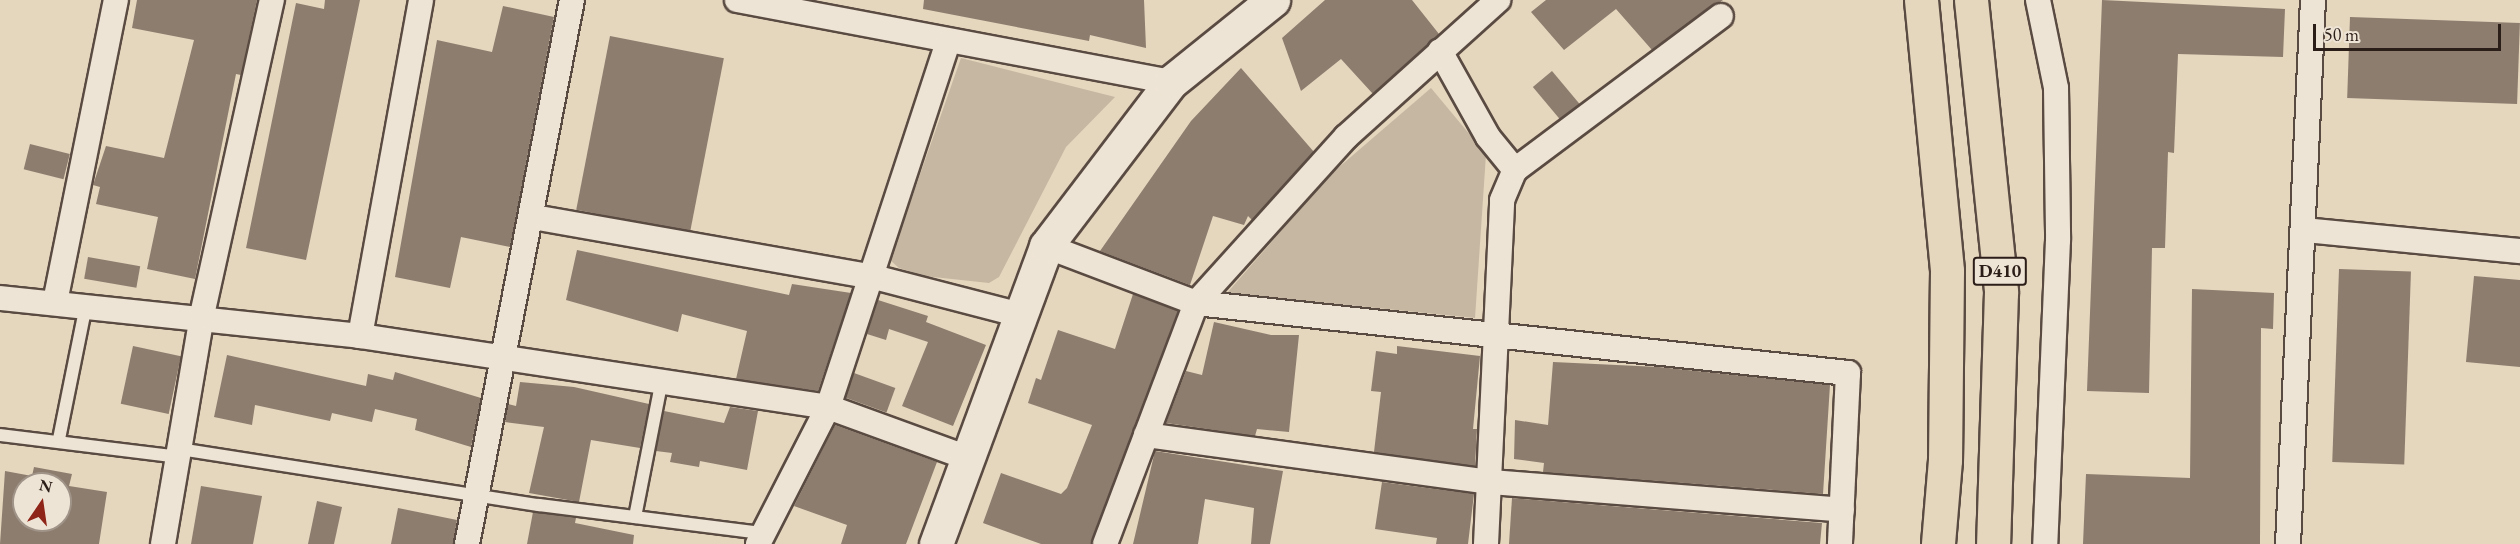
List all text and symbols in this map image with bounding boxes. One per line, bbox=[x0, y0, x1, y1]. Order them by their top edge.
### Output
scale bar bbox=[2316, 12, 2504, 50]
text: 50 m bbox=[2324, 23, 2359, 46]
road number: D410 bbox=[1972, 256, 2028, 286]
north arrow bbox=[12, 472, 72, 532]
text: N bbox=[37, 474, 54, 498]

